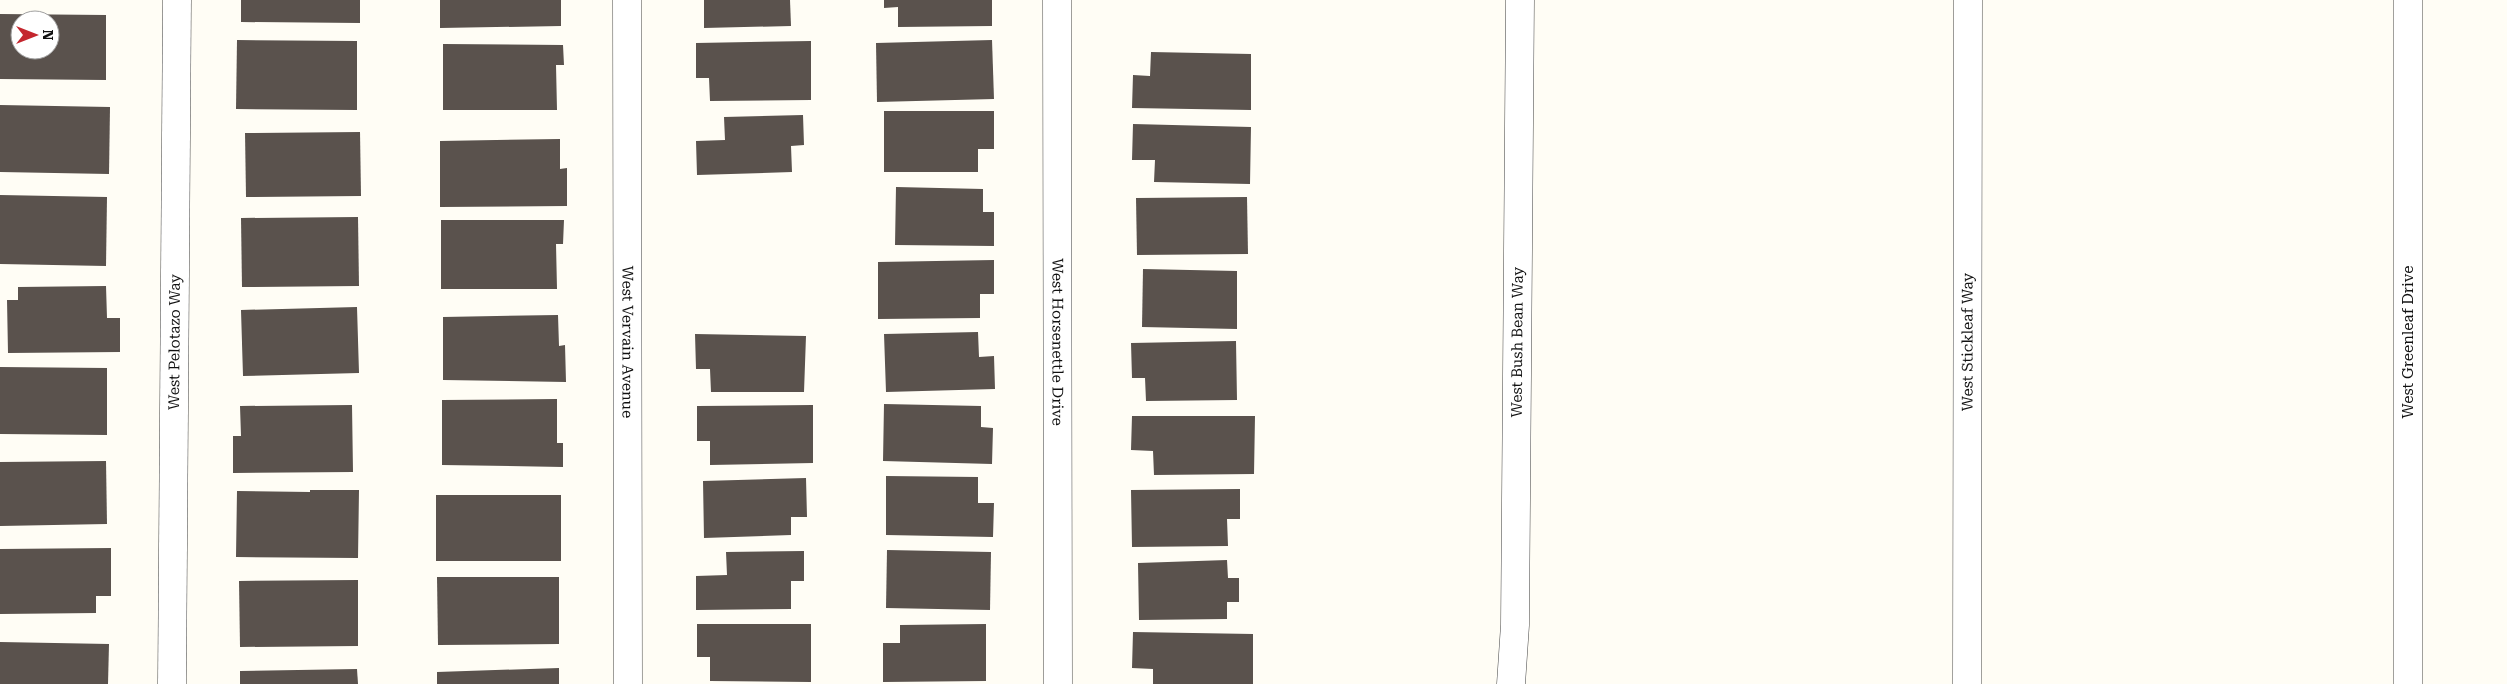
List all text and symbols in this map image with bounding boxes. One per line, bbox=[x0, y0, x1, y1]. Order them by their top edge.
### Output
north arrow bbox=[10, 10, 60, 60]
text: N bbox=[40, 30, 56, 41]
street label: West Horsenettle Drive bbox=[1048, 258, 1067, 426]
street label: West Vervain Avenue bbox=[618, 266, 637, 418]
street label: West Greenleaf Drive bbox=[2399, 266, 2417, 418]
street label: West Bush Bean Way bbox=[1508, 267, 1527, 417]
street label: West Stickleaf Way bbox=[1958, 273, 1977, 411]
street label: West Pelotazo Way bbox=[165, 274, 184, 410]

